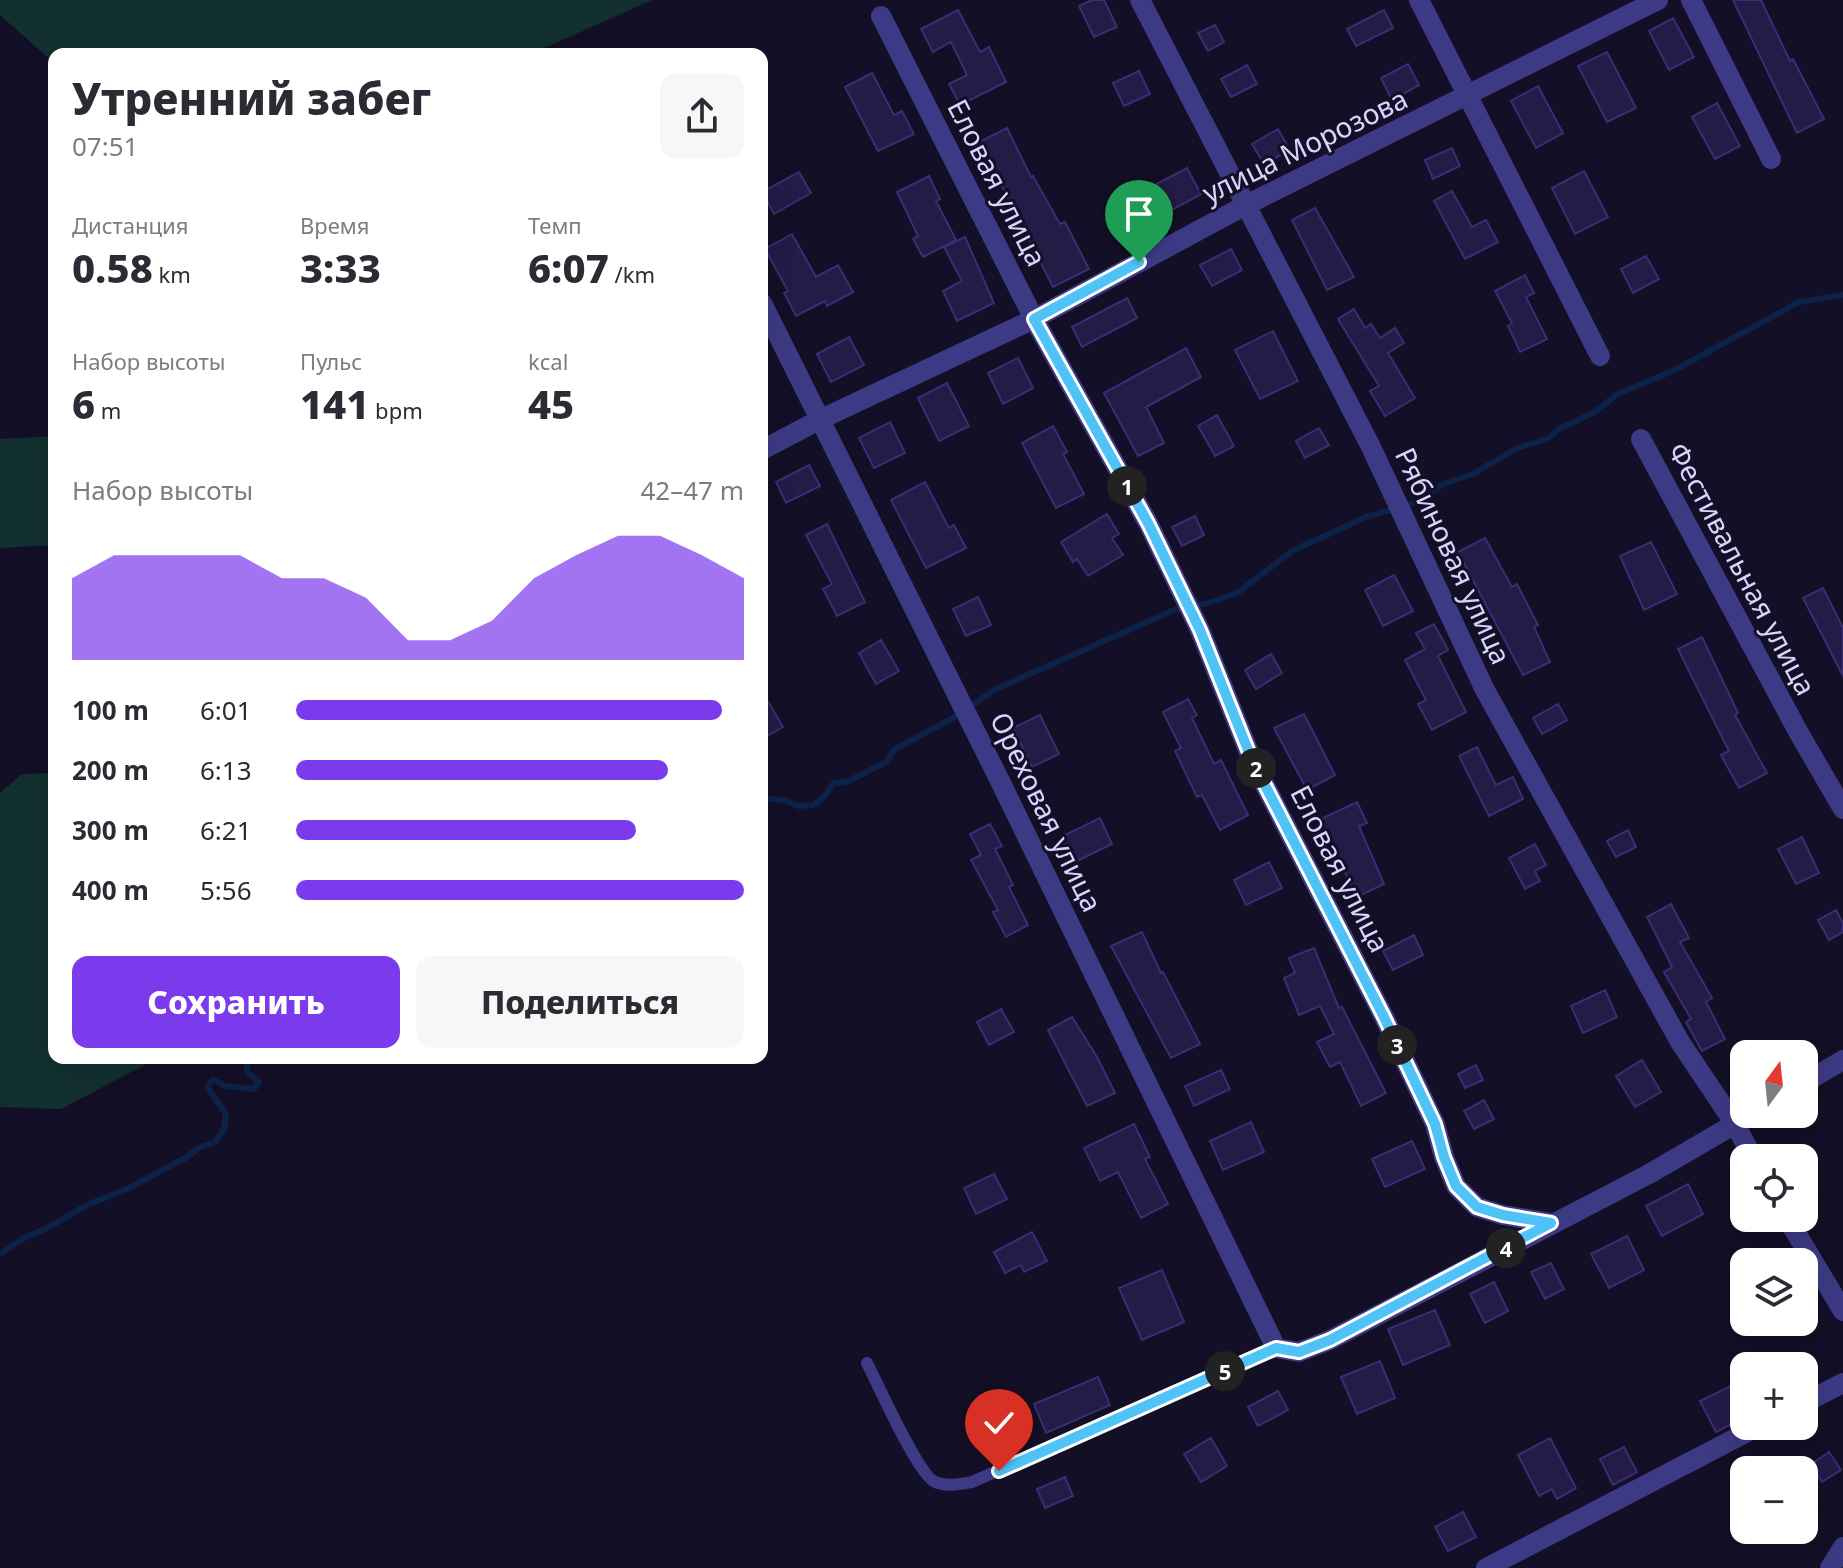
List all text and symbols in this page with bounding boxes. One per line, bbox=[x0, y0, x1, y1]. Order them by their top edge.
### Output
text: Утренний забег bbox=[72, 68, 431, 128]
button: share bbox=[660, 74, 744, 158]
street label: улица Морозова bbox=[1196, 79, 1414, 211]
street label: Еловая улица bbox=[939, 92, 1056, 273]
text: 07:51 bbox=[72, 128, 138, 164]
pin bbox=[1105, 180, 1173, 262]
icon: arrive bbox=[1117, 192, 1161, 236]
text: Дистанция bbox=[72, 210, 188, 240]
text: Время bbox=[300, 210, 369, 240]
text: Темп bbox=[528, 210, 582, 240]
text: 0.58 bbox=[72, 240, 153, 295]
text: 3:33 bbox=[300, 240, 381, 295]
text: 6:07 bbox=[528, 240, 609, 295]
text: km bbox=[153, 259, 191, 289]
text: /km bbox=[609, 259, 655, 289]
text: Набор высоты bbox=[72, 346, 225, 376]
text: Пульс bbox=[300, 346, 362, 376]
text: kcal bbox=[528, 346, 568, 376]
text: 6 bbox=[72, 376, 95, 431]
text: 141 bbox=[300, 376, 369, 431]
text: 45 bbox=[528, 376, 574, 431]
text: m bbox=[95, 395, 121, 425]
text: bpm bbox=[369, 395, 423, 425]
street label: Фестивальная улица bbox=[1660, 435, 1826, 702]
street label: Рябиновая улица bbox=[1387, 441, 1521, 670]
pin: 1 bbox=[1107, 466, 1147, 506]
text: 1 bbox=[1121, 471, 1133, 501]
text: Набор высоты bbox=[72, 472, 253, 508]
text: 42–47 m bbox=[640, 472, 744, 508]
text: 100 m bbox=[72, 692, 149, 728]
text: 6:01 bbox=[200, 692, 252, 728]
street label: Ореховая улица bbox=[982, 705, 1112, 918]
pin: 2 bbox=[1236, 748, 1276, 788]
text: 200 m bbox=[72, 752, 149, 788]
text: 6:13 bbox=[200, 752, 252, 788]
text: 2 bbox=[1250, 753, 1262, 783]
street label: Еловая улица bbox=[1282, 778, 1399, 959]
text: 300 m bbox=[72, 812, 149, 848]
text: 6:21 bbox=[200, 812, 252, 848]
text: 400 m bbox=[72, 872, 149, 908]
text: 5:56 bbox=[200, 872, 252, 908]
button: Сохранить bbox=[72, 956, 400, 1048]
button: Поделиться bbox=[416, 956, 744, 1048]
pin: 3 bbox=[1377, 1025, 1417, 1065]
text: 3 bbox=[1391, 1030, 1403, 1060]
north arrow bbox=[1730, 1040, 1818, 1128]
map controls bbox=[1730, 1040, 1818, 1544]
button: locate bbox=[1730, 1144, 1818, 1232]
pin: 4 bbox=[1486, 1228, 1526, 1268]
text: 4 bbox=[1500, 1233, 1512, 1263]
button: layers bbox=[1730, 1248, 1818, 1336]
pin: 5 bbox=[1205, 1351, 1245, 1391]
button: + bbox=[1730, 1352, 1818, 1440]
text: 5 bbox=[1219, 1356, 1231, 1386]
pin bbox=[965, 1389, 1033, 1471]
icon: check bbox=[977, 1401, 1021, 1445]
button: − bbox=[1730, 1456, 1818, 1544]

